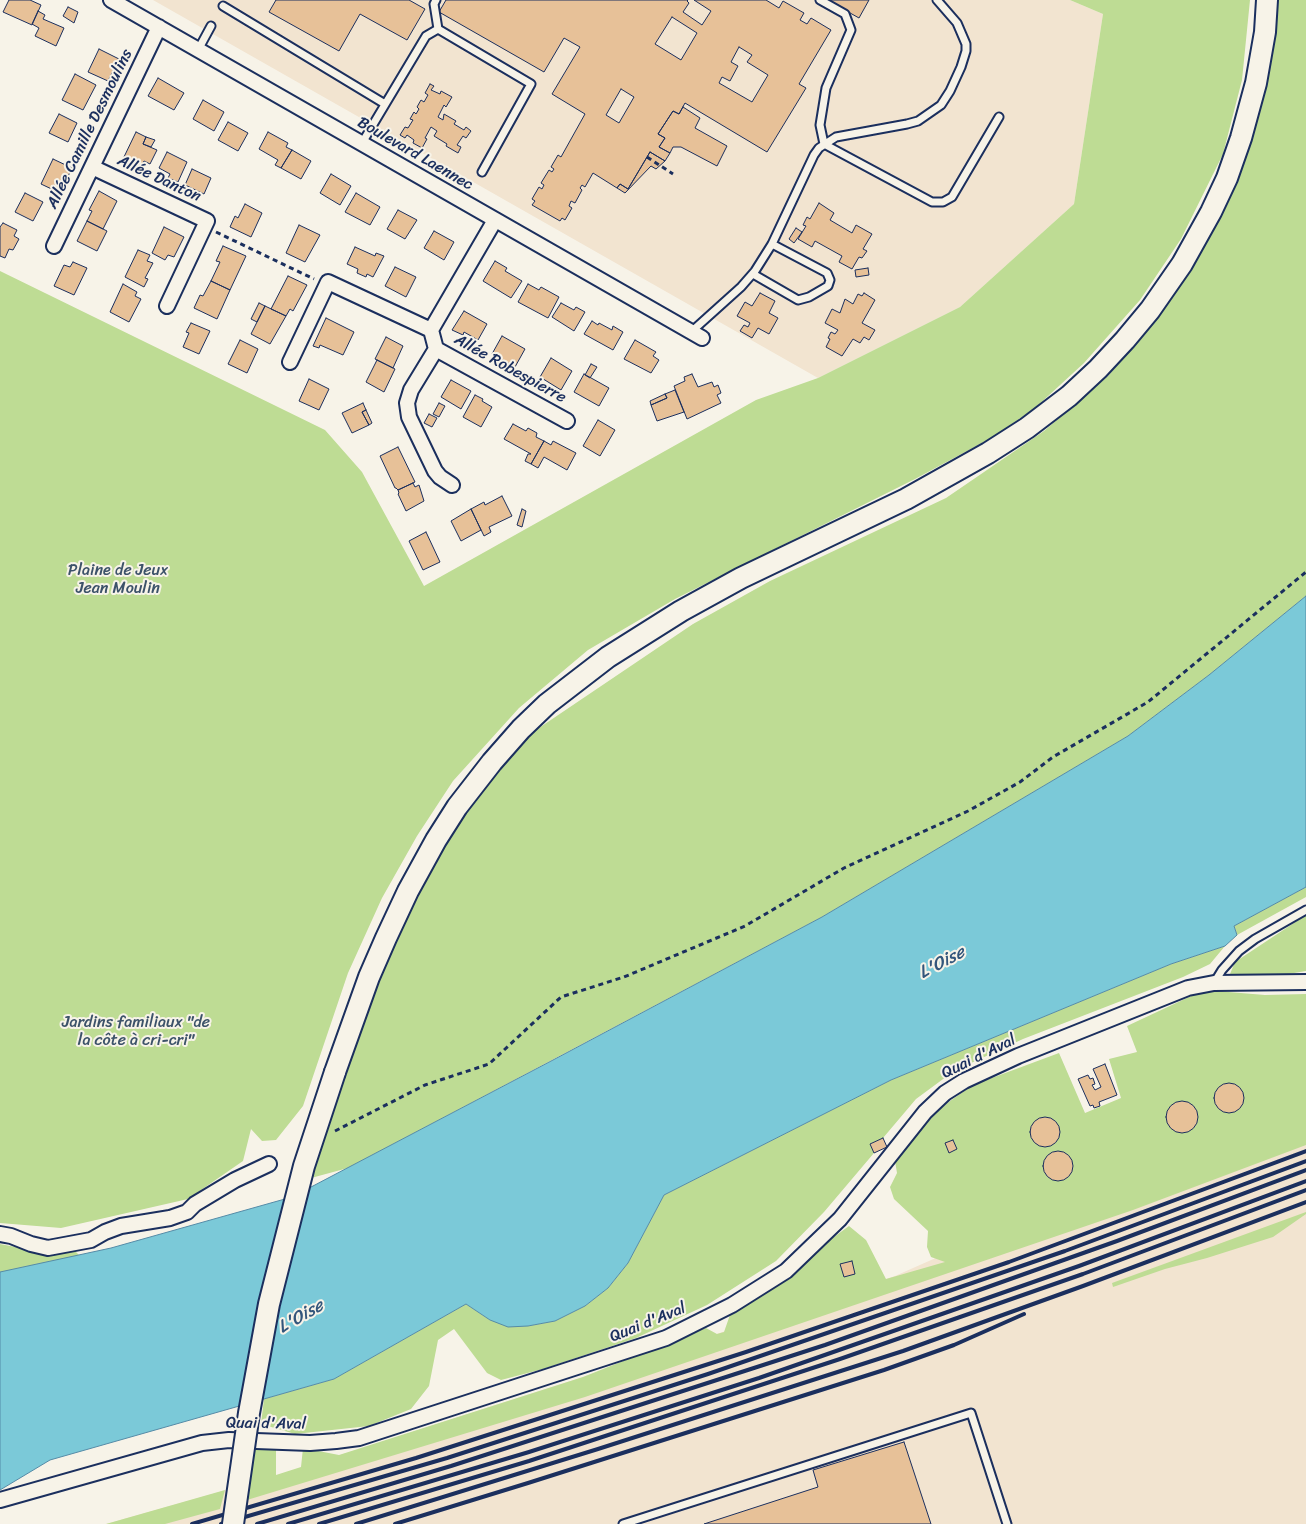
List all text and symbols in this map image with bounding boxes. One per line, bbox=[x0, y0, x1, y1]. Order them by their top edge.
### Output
street label: Allée Camille Desmoulins bbox=[43, 46, 137, 212]
street label: Boulevard Laennec bbox=[354, 113, 476, 195]
street label: Allée Danton bbox=[114, 151, 204, 207]
street label: Allée Robespierre bbox=[451, 330, 569, 408]
park label: Plaine de Jeux Jean Moulin bbox=[68, 561, 168, 599]
water label: L'Oise bbox=[915, 942, 969, 984]
park label: Jardins familiaux "de la côte à cri-cri" bbox=[62, 1013, 210, 1051]
street label: Quai d'Aval bbox=[939, 1031, 1019, 1083]
water label: L'Oise bbox=[274, 1295, 328, 1339]
street label: Quai d'Aval bbox=[607, 1299, 689, 1347]
street label: Quai d'Aval bbox=[226, 1414, 306, 1434]

